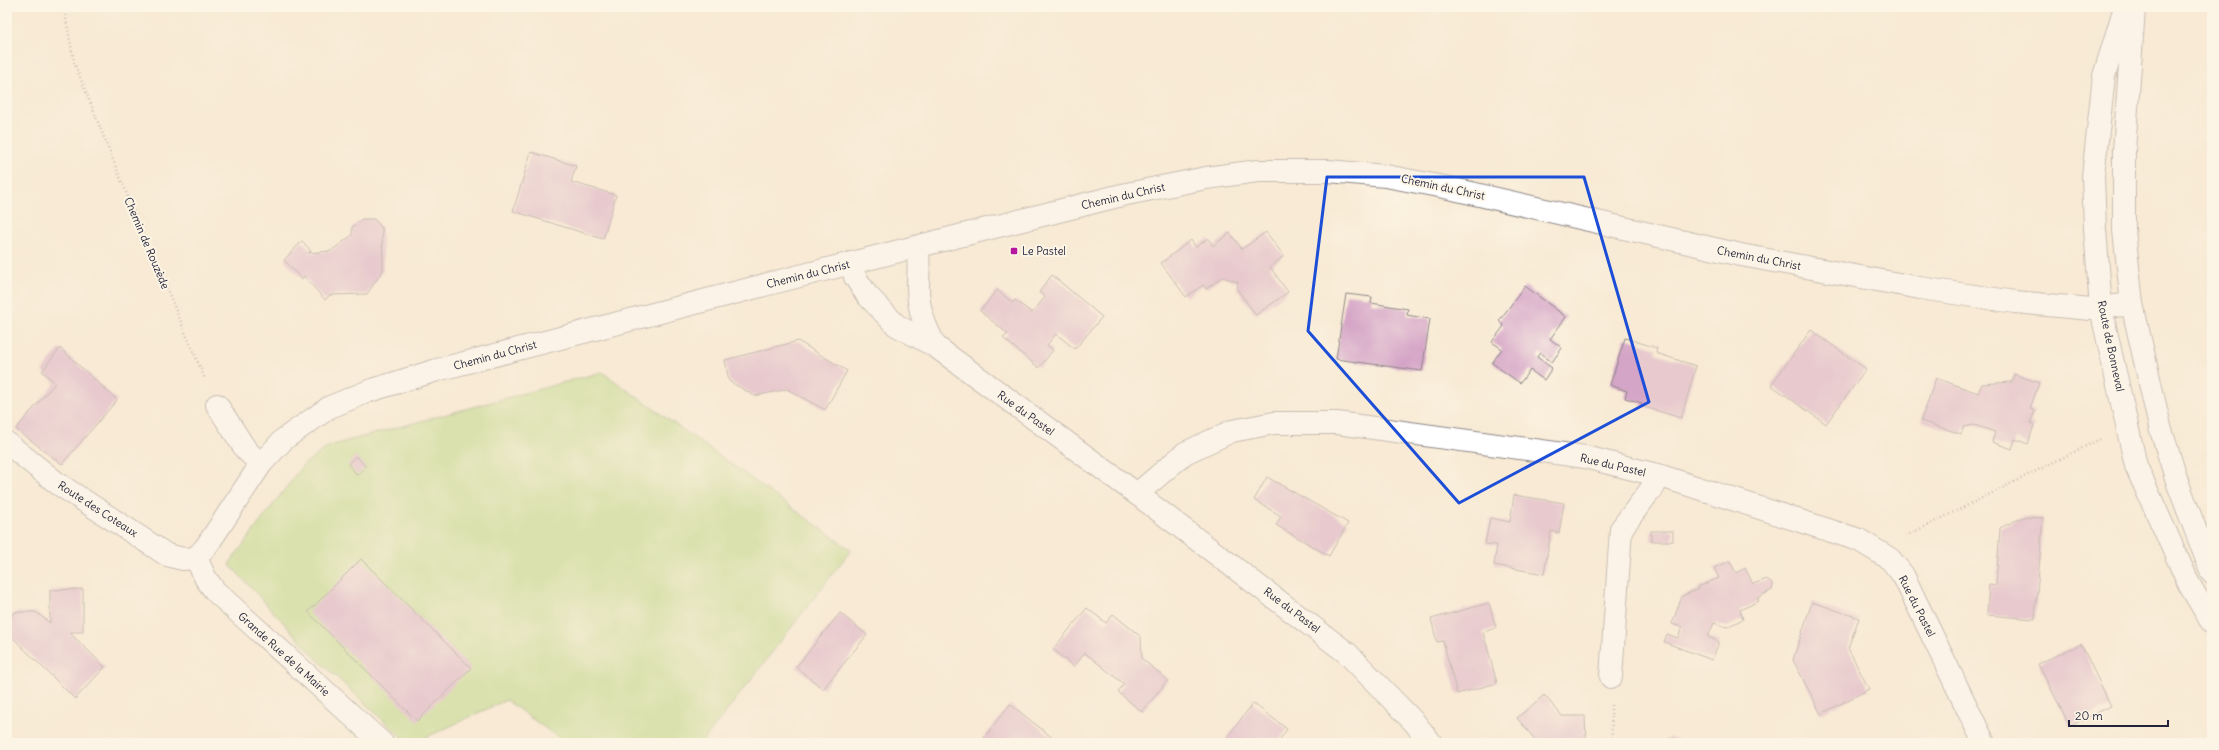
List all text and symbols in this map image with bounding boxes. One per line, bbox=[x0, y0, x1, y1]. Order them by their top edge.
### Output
street label: Chemin du Christ bbox=[1400, 171, 1486, 203]
street label: Chemin du Christ bbox=[1080, 180, 1166, 212]
street label: Chemin de Rouzède bbox=[121, 195, 173, 291]
street label: Chemin du Christ bbox=[1716, 243, 1803, 273]
place label: Le Pastel bbox=[1022, 244, 1066, 258]
marker: Le Pastel bbox=[1009, 246, 1019, 256]
street label: Chemin du Christ bbox=[765, 257, 851, 291]
street label: Route de Bonneval bbox=[2095, 299, 2127, 393]
street label: Chemin du Christ bbox=[452, 337, 538, 373]
street label: Rue du Pastel bbox=[995, 388, 1057, 438]
street label: Rue du Pastel bbox=[1579, 451, 1647, 479]
street label: Route des Coteaux bbox=[55, 478, 141, 540]
street label: Rue du Pastel bbox=[1896, 573, 1938, 639]
street label: Rue du Pastel bbox=[1261, 584, 1323, 636]
street label: Grande Rue de la Mairie bbox=[235, 609, 333, 699]
scale bar bbox=[2069, 702, 2168, 728]
text: 20 m bbox=[2075, 708, 2103, 723]

